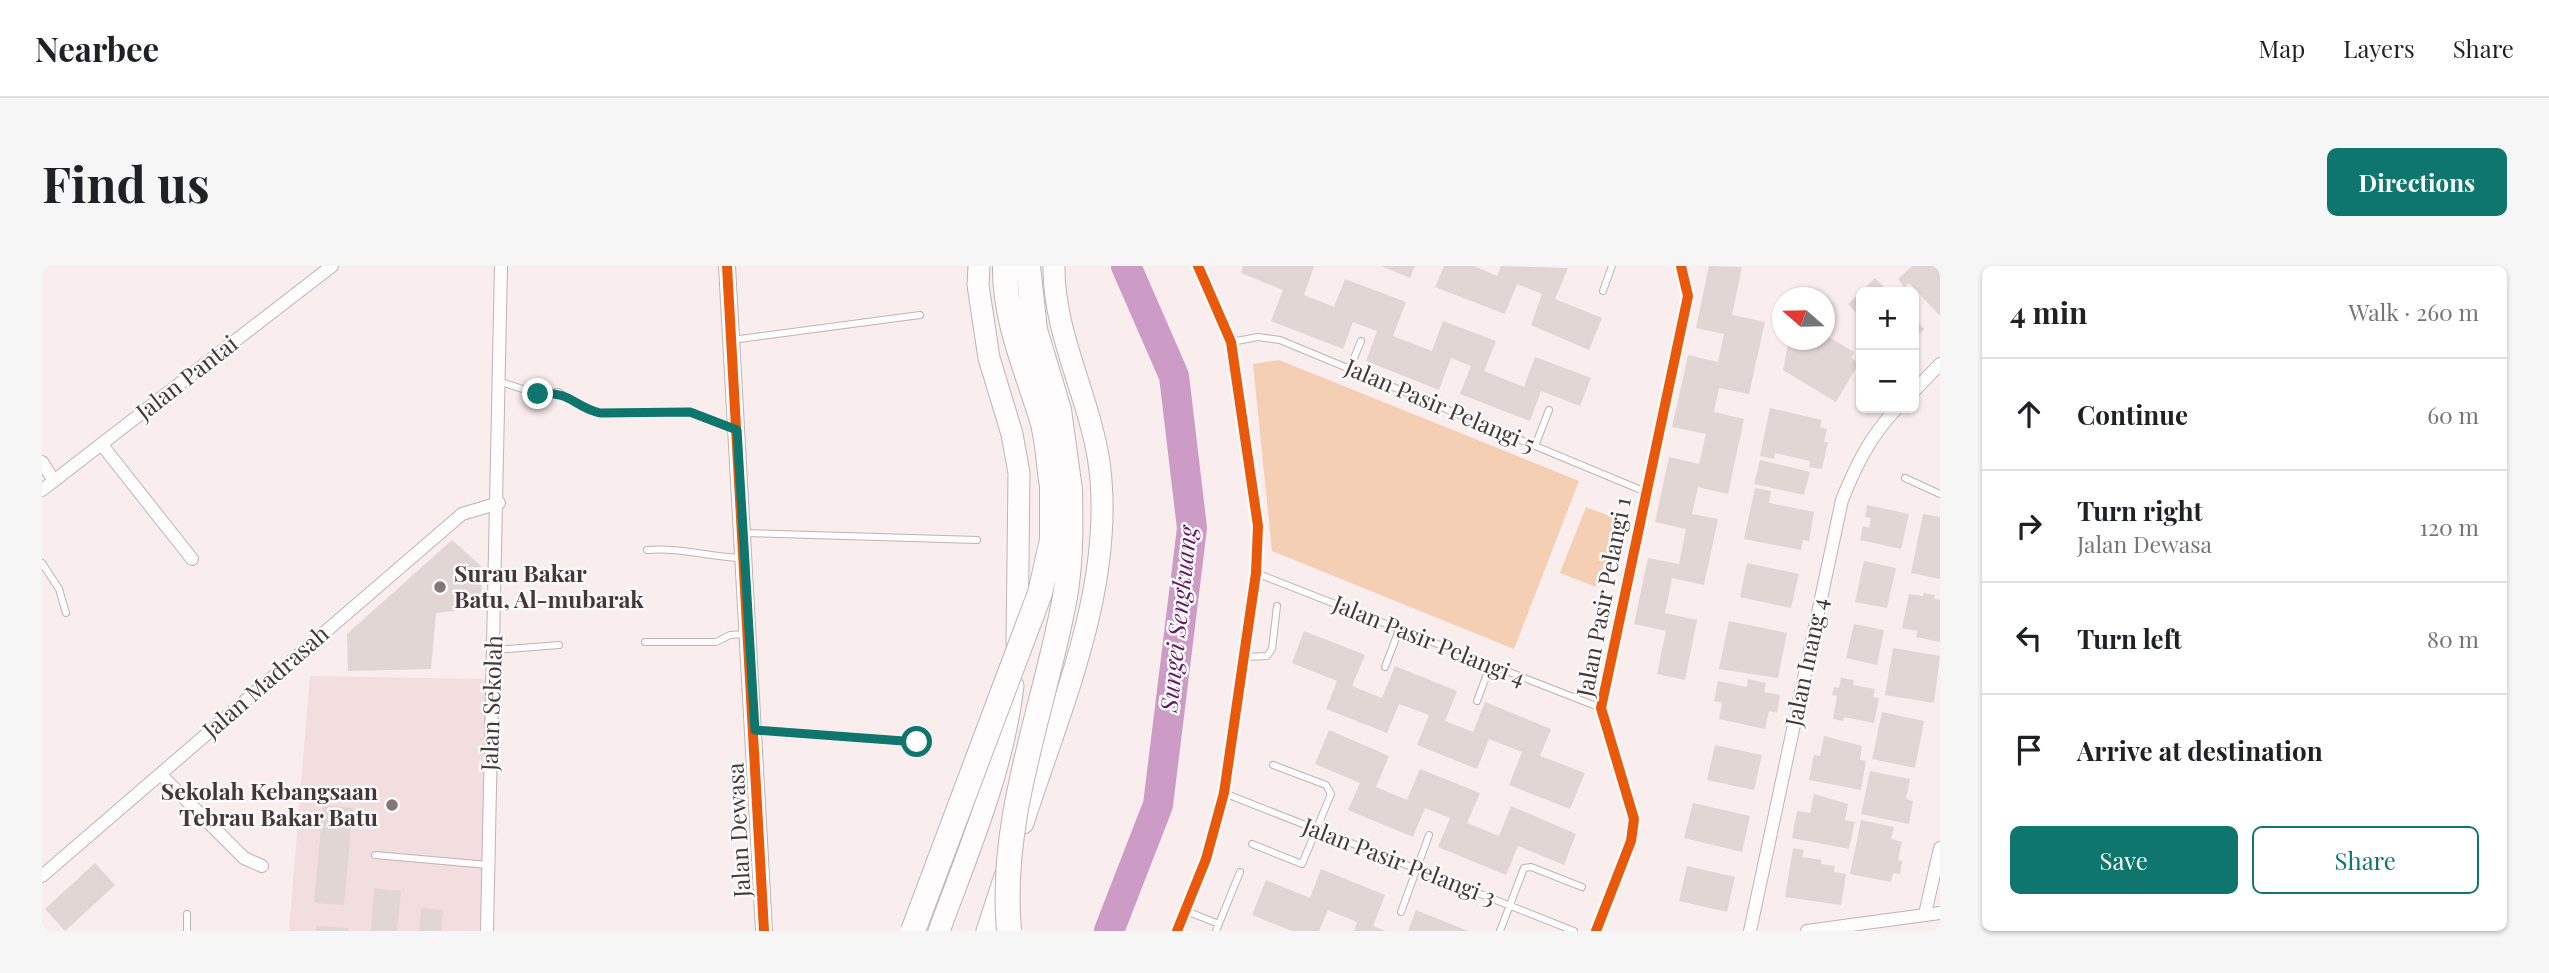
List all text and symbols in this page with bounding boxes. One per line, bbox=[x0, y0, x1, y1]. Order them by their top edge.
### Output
text: Nearbee bbox=[35, 26, 159, 70]
text: Map bbox=[2259, 32, 2305, 64]
text: Layers bbox=[2343, 32, 2415, 64]
text: Share bbox=[2453, 32, 2514, 64]
button: Directions bbox=[2327, 148, 2507, 216]
text: Find us bbox=[42, 150, 210, 215]
north arrow bbox=[1772, 287, 1835, 350]
map controls bbox=[1856, 287, 1919, 413]
button: + bbox=[1856, 287, 1919, 350]
text: 4 min bbox=[2010, 292, 2088, 332]
text: Walk · 260 m bbox=[2349, 296, 2479, 327]
street label: Jalan Pantai bbox=[128, 327, 243, 427]
street label: Jalan Pasir Pelangi 5 bbox=[1340, 350, 1540, 459]
button: − bbox=[1856, 350, 1919, 413]
route end bbox=[522, 378, 553, 409]
icon: ahead bbox=[2010, 395, 2048, 433]
text: Continue bbox=[2077, 397, 2188, 432]
text: 60 m bbox=[2427, 399, 2479, 430]
text: Turn right bbox=[2077, 493, 2203, 528]
street label: Jalan Pasir Pelangi 1 bbox=[1568, 494, 1637, 700]
icon: right bbox=[2010, 507, 2048, 545]
text: 120 m bbox=[2420, 511, 2479, 542]
water label: Sungei Sengkuang bbox=[1151, 522, 1203, 714]
text: Jalan Dewasa bbox=[2077, 528, 2212, 559]
place label: Surau Bakar Batu, Al-mubarak bbox=[454, 557, 644, 614]
marker: Surau Bakar Batu, Al-mubarak bbox=[432, 579, 448, 595]
street label: Jalan Pasir Pelangi 4 bbox=[1328, 586, 1530, 692]
street label: Jalan Inang 4 bbox=[1777, 594, 1834, 730]
street label: Jalan Madrasah bbox=[195, 617, 335, 745]
icon: left bbox=[2010, 619, 2048, 657]
text: Turn left bbox=[2077, 621, 2182, 656]
text: 80 m bbox=[2427, 623, 2479, 654]
street label: Jalan Sekolah bbox=[473, 634, 508, 772]
route start bbox=[901, 726, 932, 757]
icon: arrive bbox=[2010, 731, 2048, 769]
text: Arrive at destination bbox=[2077, 733, 2323, 768]
street label: Jalan Dewasa bbox=[718, 761, 757, 899]
place label: Sekolah Kebangsaan Tebrau Bakar Batu bbox=[161, 775, 378, 832]
marker: Sekolah Kebangsaan Tebrau Bakar Batu bbox=[384, 797, 400, 813]
street label: Jalan Pasir Pelangi 3 bbox=[1298, 809, 1501, 912]
button: Save bbox=[2010, 826, 2238, 894]
button: Share bbox=[2252, 826, 2479, 894]

